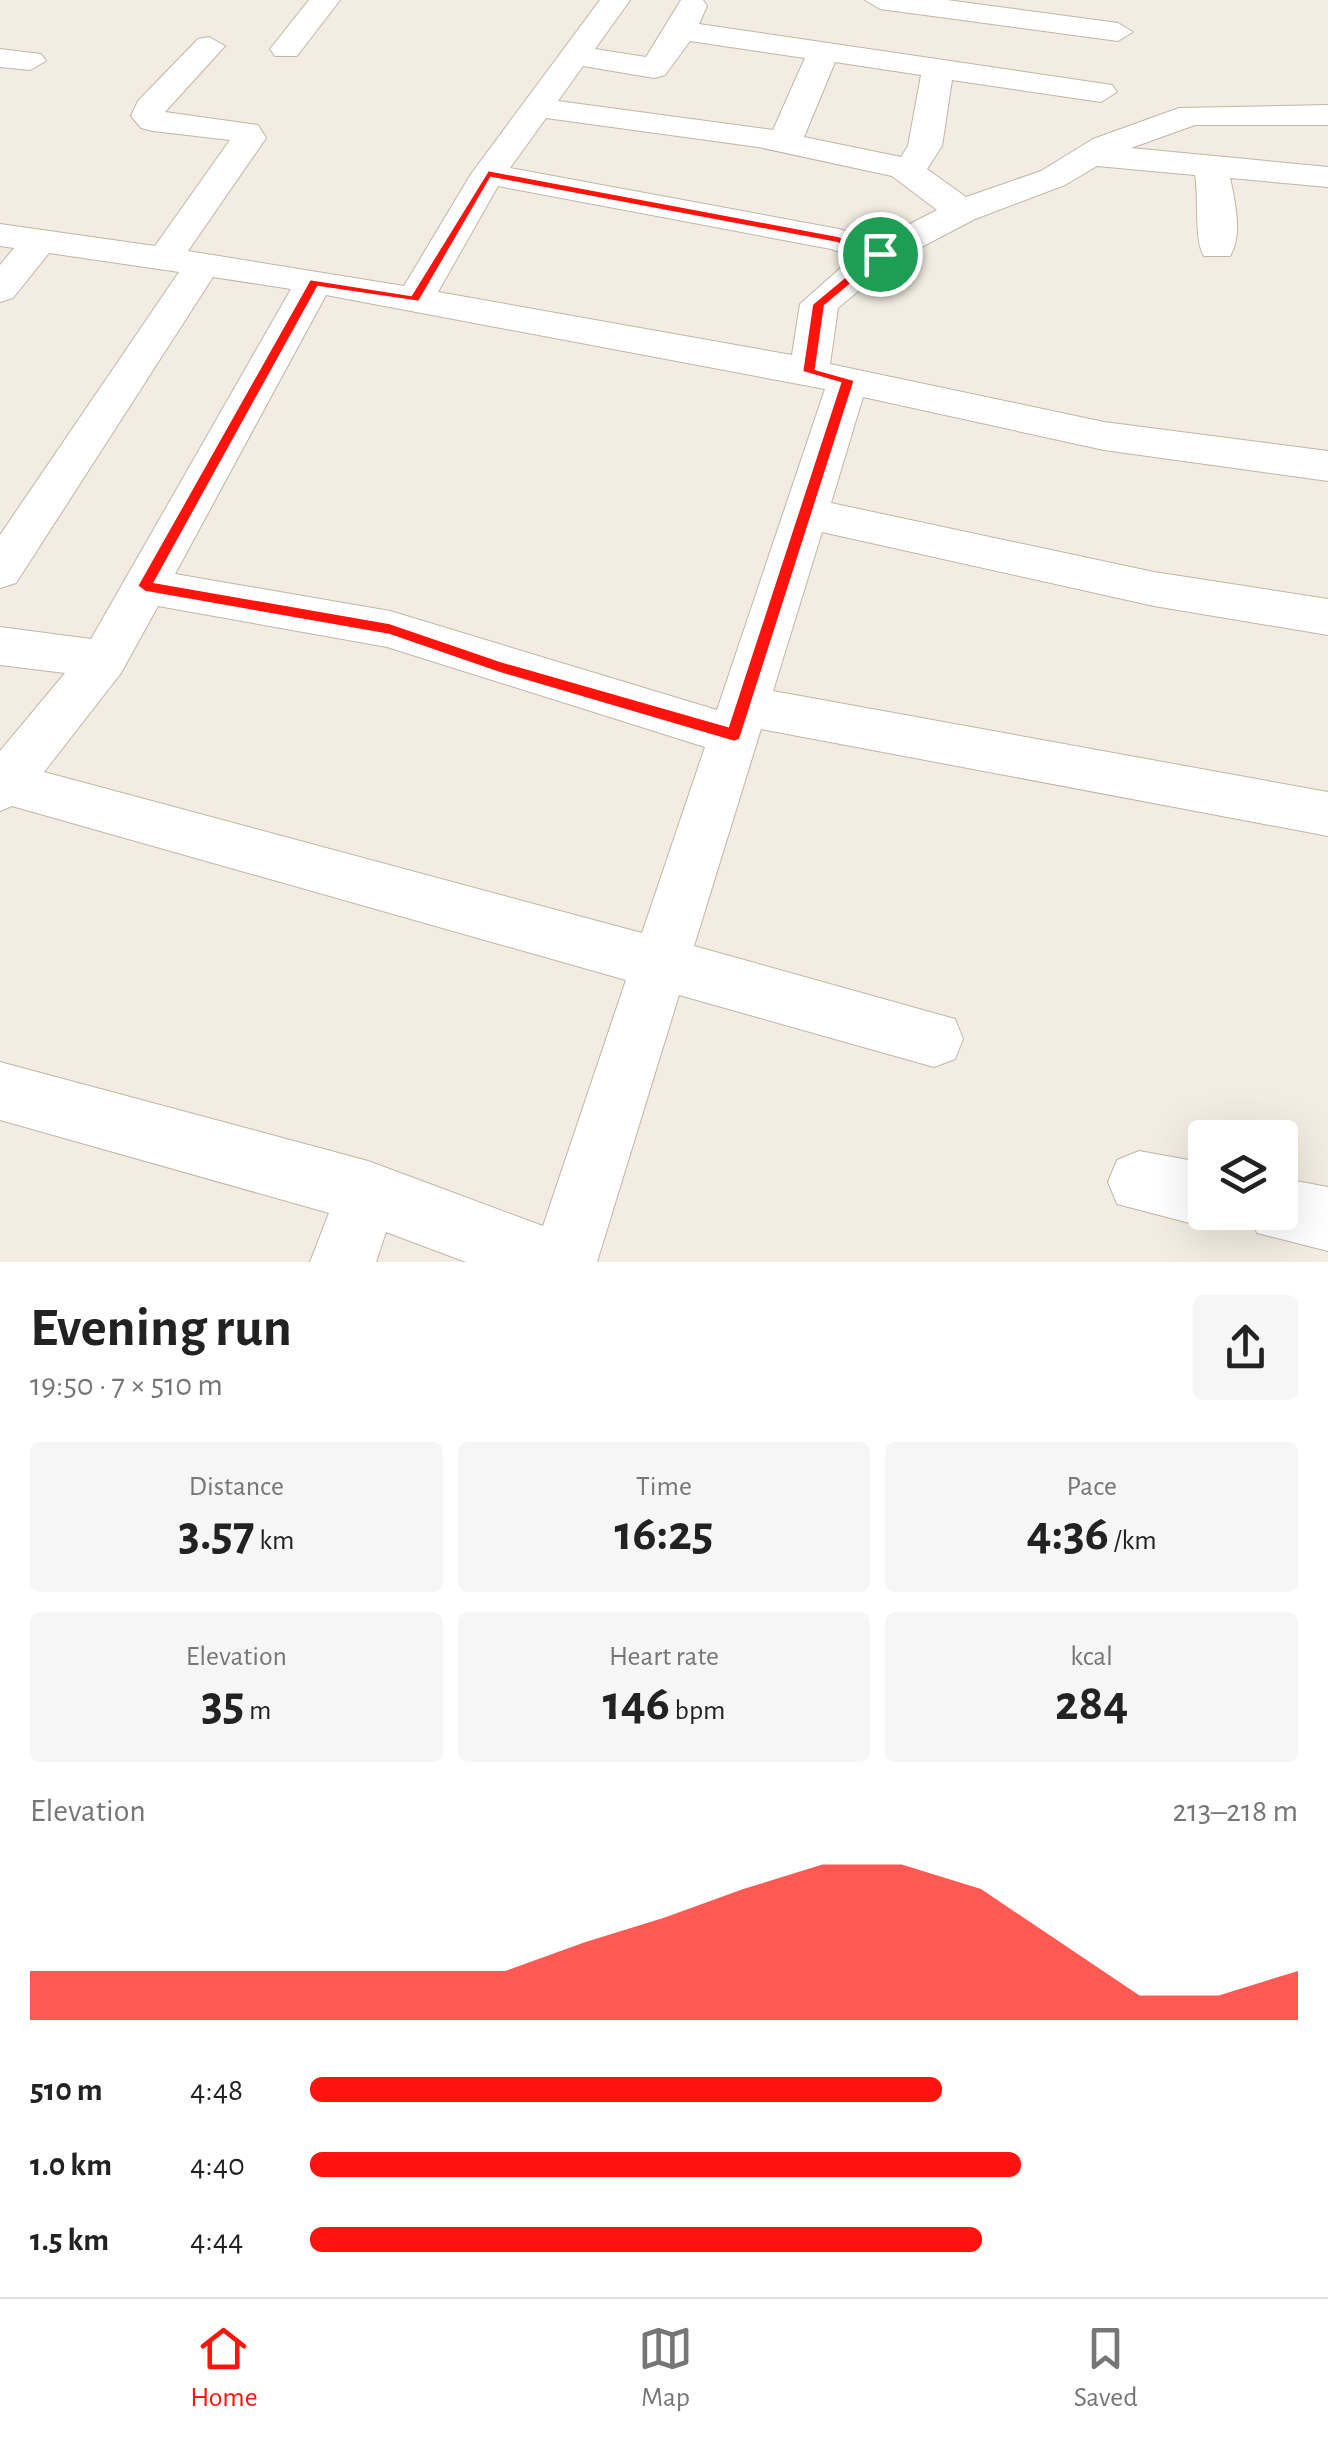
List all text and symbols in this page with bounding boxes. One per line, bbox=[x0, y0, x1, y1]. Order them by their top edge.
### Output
pin bbox=[838, 212, 923, 297]
icon: arrive bbox=[853, 227, 908, 282]
map controls bbox=[1188, 1120, 1298, 1230]
button: layers bbox=[1188, 1120, 1298, 1230]
button: share bbox=[1193, 1295, 1298, 1400]
text: Evening run bbox=[30, 1301, 292, 1356]
text: 19:50 · 7 × 510 m bbox=[30, 1369, 223, 1401]
text: Distance bbox=[189, 1473, 284, 1501]
text: Time bbox=[636, 1473, 692, 1501]
text: Pace bbox=[1066, 1473, 1117, 1501]
text: 3.57 bbox=[178, 1509, 255, 1559]
text: 16:25 bbox=[615, 1509, 713, 1559]
text: 4:36 bbox=[1027, 1509, 1109, 1559]
text: km bbox=[255, 1527, 294, 1555]
text: /km bbox=[1109, 1527, 1157, 1555]
text: Elevation bbox=[186, 1643, 287, 1671]
text: Heart rate bbox=[609, 1643, 719, 1671]
text: kcal bbox=[1070, 1643, 1113, 1671]
text: 35 bbox=[201, 1679, 244, 1729]
text: 146 bbox=[603, 1679, 670, 1729]
text: 284 bbox=[1055, 1679, 1128, 1729]
text: m bbox=[244, 1697, 271, 1725]
text: bpm bbox=[670, 1697, 725, 1725]
text: Elevation bbox=[30, 1795, 146, 1827]
text: 213–218 m bbox=[1172, 1795, 1298, 1827]
text: 510 m bbox=[30, 2074, 103, 2106]
text: 4:48 bbox=[190, 2074, 243, 2106]
text: 1.0 km bbox=[30, 2149, 112, 2181]
text: 4:40 bbox=[190, 2149, 245, 2181]
text: 1.5 km bbox=[30, 2224, 109, 2256]
text: 4:44 bbox=[190, 2224, 244, 2256]
tab: Home bbox=[190, 2321, 258, 2415]
tab: Map bbox=[638, 2321, 693, 2415]
tab: Saved bbox=[1074, 2321, 1138, 2415]

